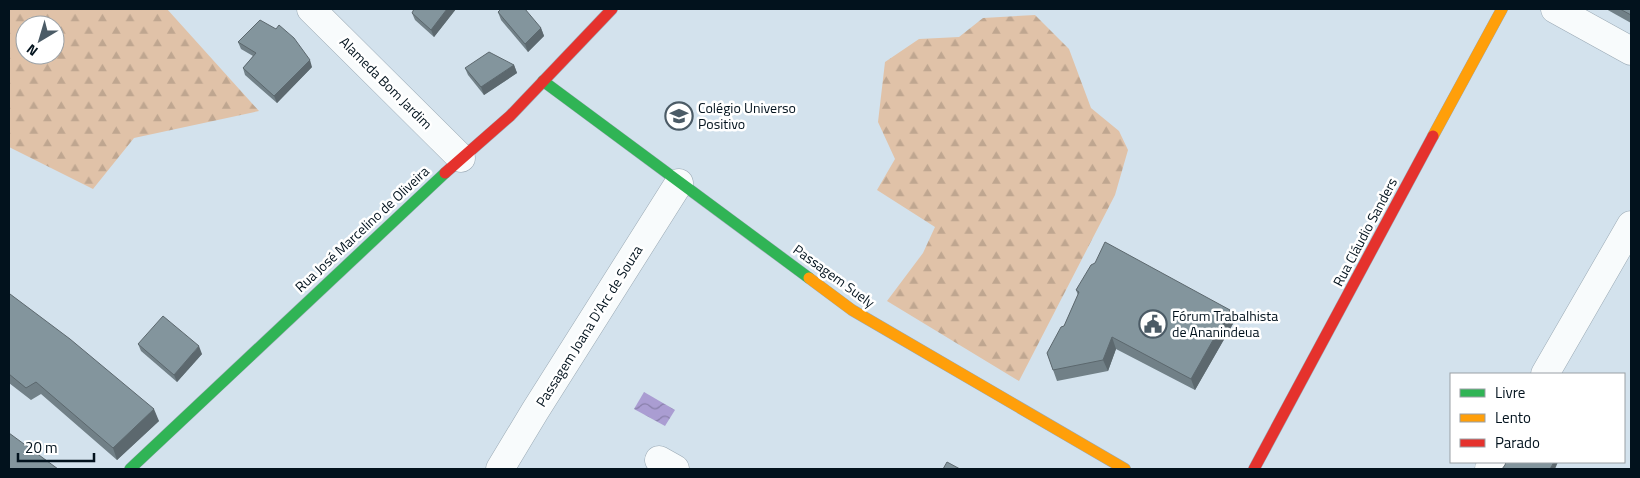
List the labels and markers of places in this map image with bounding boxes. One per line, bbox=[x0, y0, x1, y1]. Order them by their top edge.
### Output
place label: Colégio Universo Positivo bbox=[698, 97, 796, 134]
school or university icon: Colégio Universo Positivo bbox=[664, 101, 694, 131]
place label: Fórum Trabalhista de Ananindeua bbox=[1172, 305, 1278, 342]
public building icon: Fórum Trabalhista de Ananindeua bbox=[1138, 309, 1168, 339]

